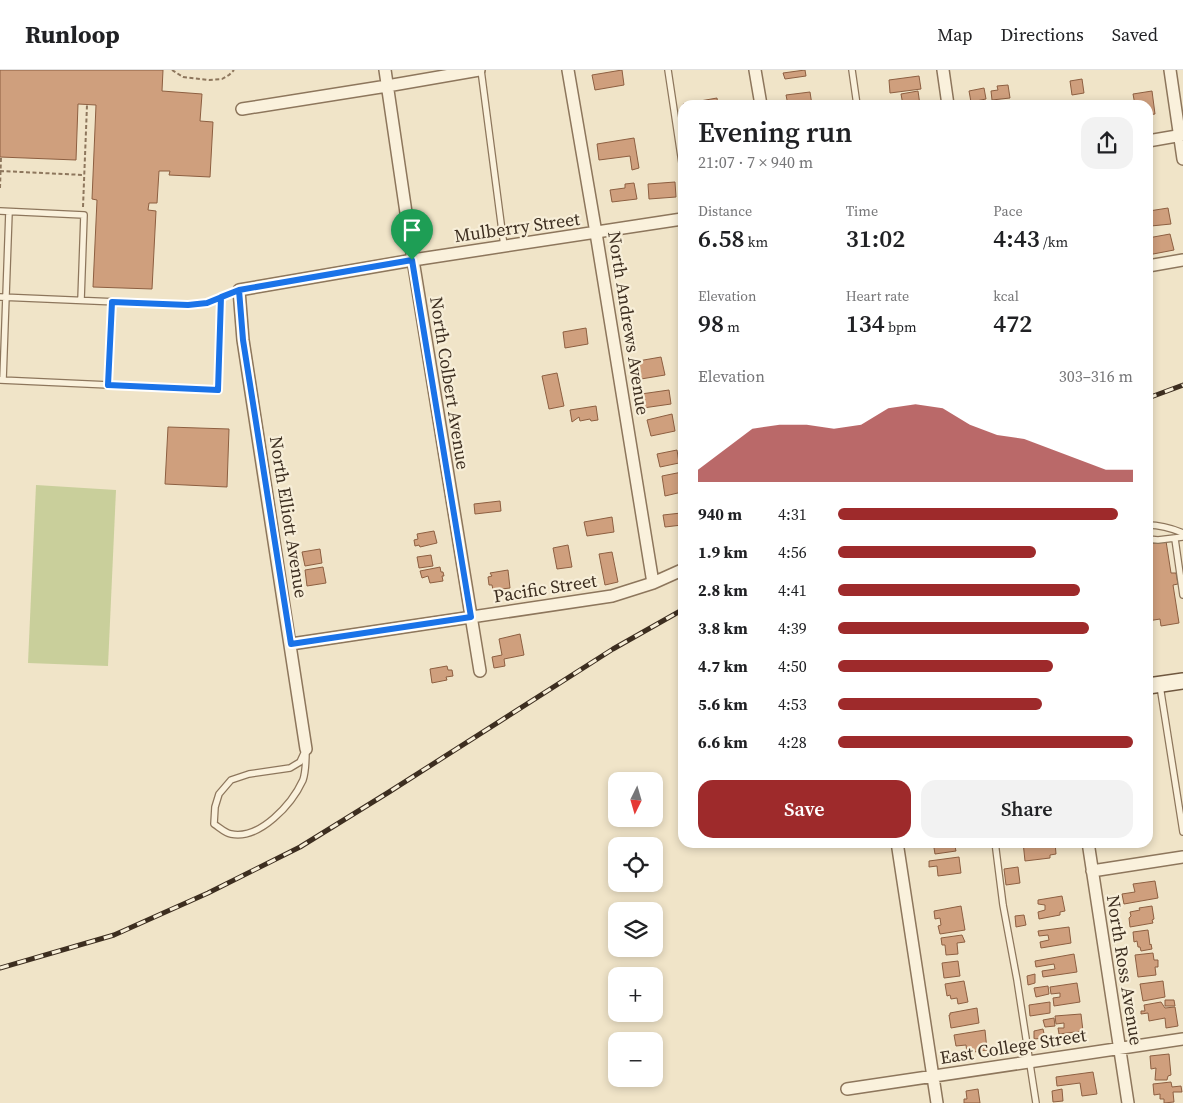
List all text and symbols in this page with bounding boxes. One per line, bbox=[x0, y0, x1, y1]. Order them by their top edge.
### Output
text: Runloop bbox=[25, 18, 120, 51]
text: Map bbox=[937, 22, 973, 47]
text: Directions bbox=[1001, 22, 1084, 47]
text: Saved bbox=[1112, 22, 1158, 47]
text: Evening run bbox=[698, 113, 852, 151]
button: share bbox=[1081, 117, 1133, 169]
text: 21:07 · 7 × 940 m bbox=[698, 151, 813, 173]
text: Distance bbox=[698, 201, 752, 221]
text: Time bbox=[846, 201, 878, 221]
text: Pace bbox=[993, 201, 1023, 221]
street label: Mulberry Street bbox=[453, 206, 582, 248]
pin bbox=[391, 209, 433, 260]
icon: arrive bbox=[398, 216, 426, 244]
text: 6.58 bbox=[698, 221, 745, 255]
text: 31:02 bbox=[846, 221, 905, 255]
text: 4:43 bbox=[993, 221, 1040, 255]
street label: North Andrews Avenue bbox=[602, 229, 656, 417]
text: km bbox=[745, 232, 768, 252]
text: /km bbox=[1040, 232, 1068, 252]
text: Elevation bbox=[698, 286, 756, 306]
text: Heart rate bbox=[846, 286, 909, 306]
text: kcal bbox=[993, 286, 1019, 306]
street label: North Colbert Avenue bbox=[424, 295, 476, 471]
text: 98 bbox=[698, 306, 724, 340]
text: 134 bbox=[846, 306, 885, 340]
text: 472 bbox=[993, 306, 1032, 340]
text: m bbox=[724, 317, 740, 337]
text: bpm bbox=[885, 317, 917, 337]
text: Elevation bbox=[698, 365, 765, 387]
text: 303–316 m bbox=[1059, 365, 1133, 387]
street label: North Elliott Avenue bbox=[264, 434, 314, 600]
text: 940 m bbox=[698, 503, 742, 525]
text: 4:31 bbox=[778, 503, 807, 525]
text: 1.9 km bbox=[698, 541, 748, 563]
text: 4:56 bbox=[778, 541, 807, 563]
street label: Pacific Street bbox=[492, 567, 599, 609]
text: 2.8 km bbox=[698, 579, 748, 601]
text: 4:41 bbox=[778, 579, 807, 601]
text: 3.8 km bbox=[698, 617, 748, 639]
text: 4:39 bbox=[778, 617, 807, 639]
text: 4.7 km bbox=[698, 655, 748, 677]
text: 4:50 bbox=[778, 655, 807, 677]
text: 5.6 km bbox=[698, 693, 748, 715]
text: 4:53 bbox=[778, 693, 807, 715]
text: 6.6 km bbox=[698, 731, 748, 753]
text: 4:28 bbox=[778, 731, 807, 753]
north arrow bbox=[608, 772, 662, 828]
map controls bbox=[608, 772, 663, 1087]
button: Save bbox=[698, 780, 911, 838]
button: Share bbox=[921, 780, 1133, 838]
button: locate bbox=[608, 837, 663, 892]
street label: North Ross Avenue bbox=[1101, 893, 1149, 1047]
button: layers bbox=[608, 902, 663, 957]
button: + bbox=[608, 967, 663, 1022]
street label: East College Street bbox=[938, 1022, 1088, 1070]
button: − bbox=[608, 1032, 663, 1087]

